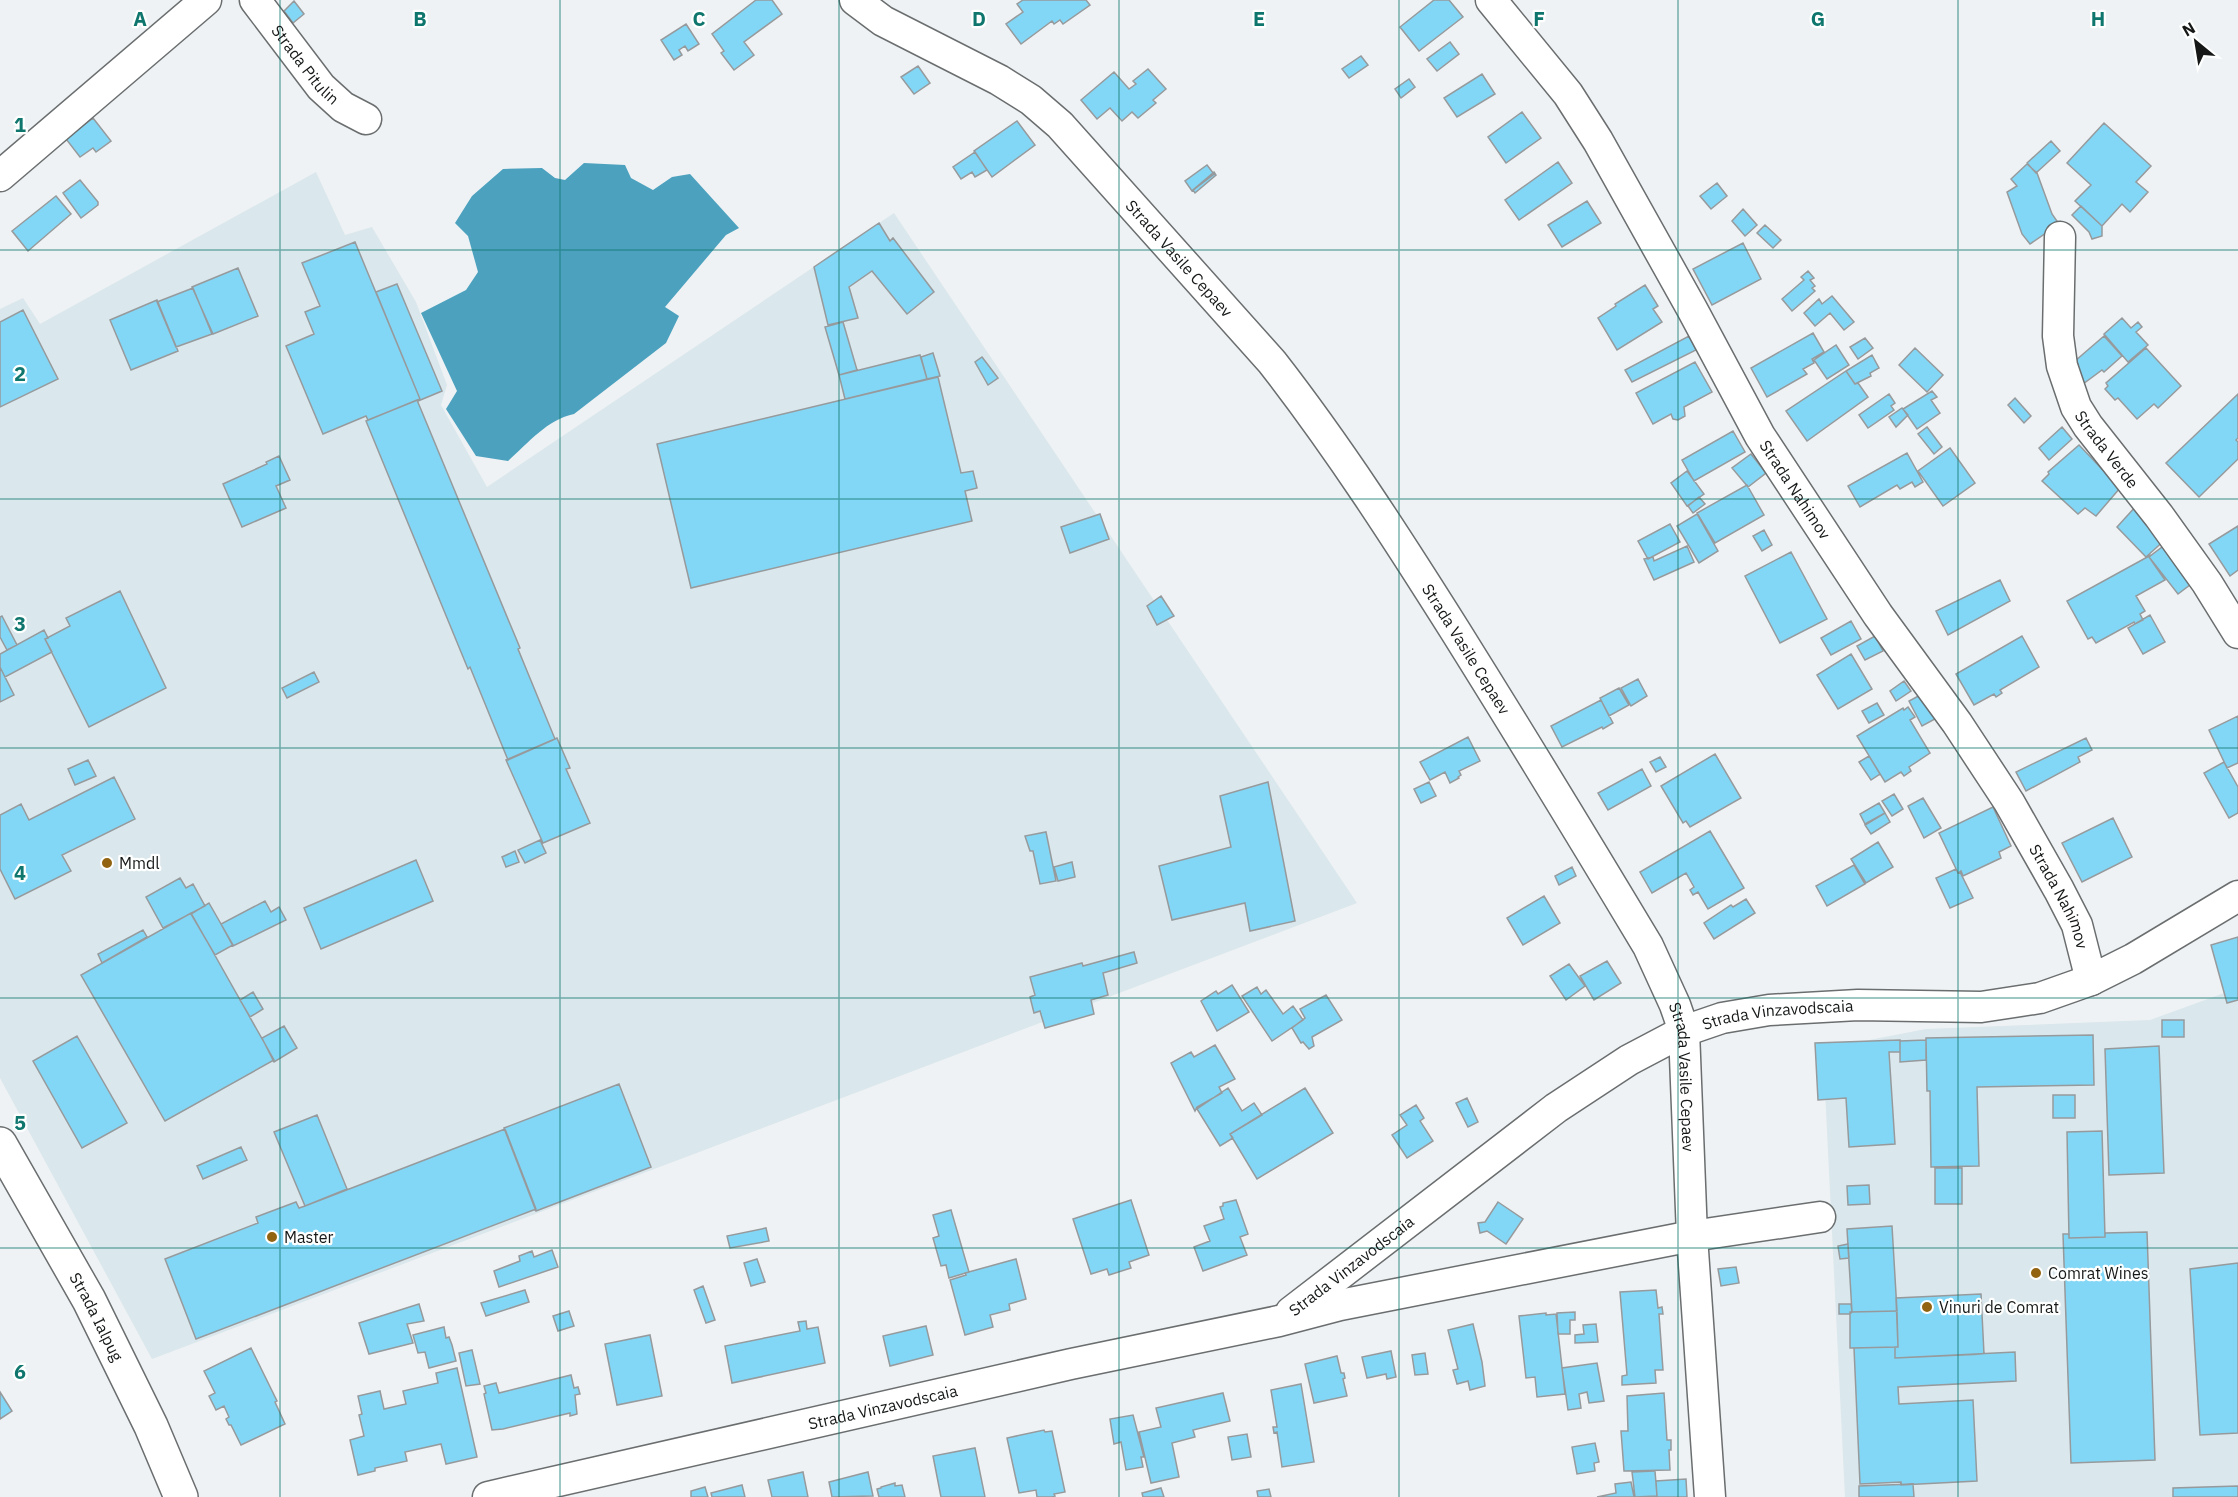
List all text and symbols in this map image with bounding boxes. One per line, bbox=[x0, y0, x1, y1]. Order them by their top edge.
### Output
text: A bbox=[133, 5, 147, 32]
text: B bbox=[413, 5, 427, 32]
text: C bbox=[692, 5, 706, 32]
text: D bbox=[972, 5, 986, 32]
text: E bbox=[1253, 5, 1265, 32]
text: F bbox=[1533, 5, 1545, 32]
text: G bbox=[1811, 5, 1825, 32]
text: H bbox=[2091, 5, 2105, 32]
north arrow bbox=[2166, 12, 2226, 72]
text: N bbox=[2178, 17, 2199, 41]
street label: Strada Pitulin bbox=[267, 21, 343, 109]
text: 1 bbox=[14, 111, 26, 138]
street label: Strada Vasile Cepaev bbox=[1122, 196, 1237, 321]
text: 2 bbox=[14, 360, 26, 387]
street label: Strada Verde bbox=[2071, 407, 2143, 492]
street label: Strada Nahimov bbox=[1755, 436, 1835, 543]
street label: Strada Vasile Cepaev bbox=[1418, 580, 1515, 718]
text: 3 bbox=[14, 610, 26, 637]
street label: Strada Nahimov bbox=[2025, 841, 2093, 951]
place label: Mmdl bbox=[119, 853, 160, 873]
marker: Mmdl bbox=[100, 856, 114, 870]
text: 4 bbox=[14, 859, 26, 886]
street label: Strada Vinzavodscaia bbox=[1699, 995, 1854, 1034]
street label: Strada Vasile Cepaev bbox=[1665, 1000, 1699, 1152]
text: 5 bbox=[14, 1109, 26, 1136]
street label: Strada Vinzavodscaia bbox=[1285, 1211, 1418, 1320]
place label: Master bbox=[284, 1227, 334, 1247]
marker: Master bbox=[265, 1230, 279, 1244]
place label: Comrat Wines bbox=[2048, 1263, 2149, 1283]
marker: Comrat Wines bbox=[2029, 1266, 2043, 1280]
street label: Strada Ialpug bbox=[65, 1269, 128, 1365]
place label: Vinuri de Comrat bbox=[1939, 1297, 2059, 1317]
marker: Vinuri de Comrat bbox=[1920, 1300, 1934, 1314]
text: 6 bbox=[14, 1358, 26, 1385]
street label: Strada Vinzavodscaia bbox=[806, 1380, 960, 1434]

